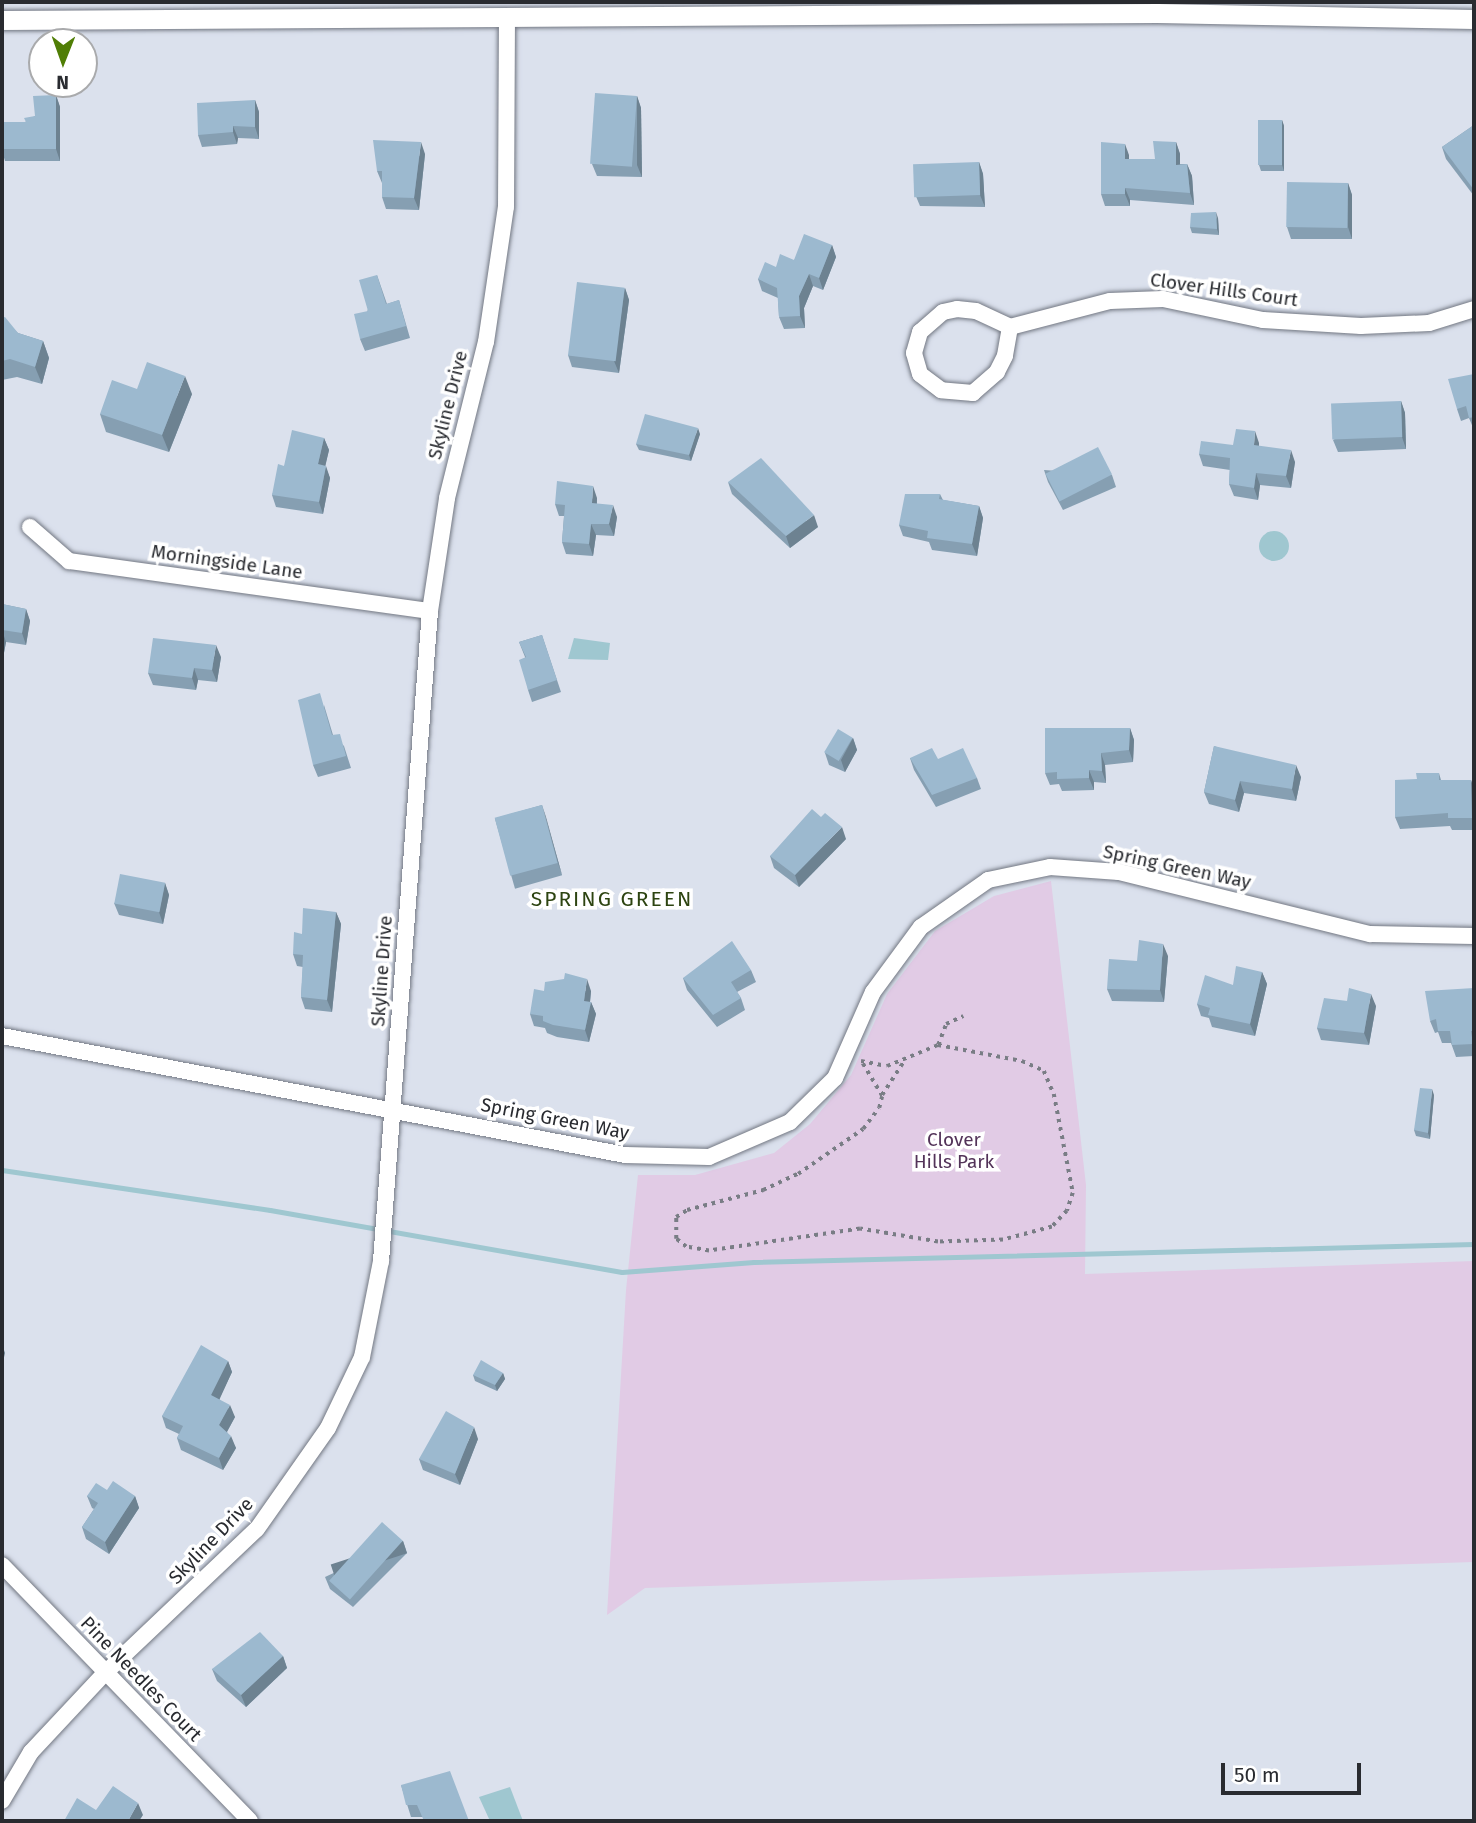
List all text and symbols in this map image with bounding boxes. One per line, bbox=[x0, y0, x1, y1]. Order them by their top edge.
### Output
north arrow bbox=[28, 28, 98, 98]
text: N bbox=[56, 71, 69, 94]
street label: Clover Hills Court bbox=[1149, 268, 1299, 312]
street label: Skyline Drive bbox=[423, 348, 473, 462]
street label: Morningside Lane bbox=[150, 540, 304, 584]
street label: Spring Green Way bbox=[1101, 840, 1253, 894]
district label: SPRING GREEN bbox=[532, 886, 692, 912]
street label: Skyline Drive bbox=[367, 915, 397, 1027]
street label: Spring Green Way bbox=[479, 1093, 631, 1145]
park label: Clover Hills Park bbox=[914, 1129, 994, 1173]
street label: Skyline Drive bbox=[164, 1493, 258, 1589]
street label: Pine Needles Court bbox=[76, 1612, 206, 1746]
scale bar bbox=[1224, 1750, 1364, 1794]
text: 50 m bbox=[1234, 1762, 1280, 1788]

